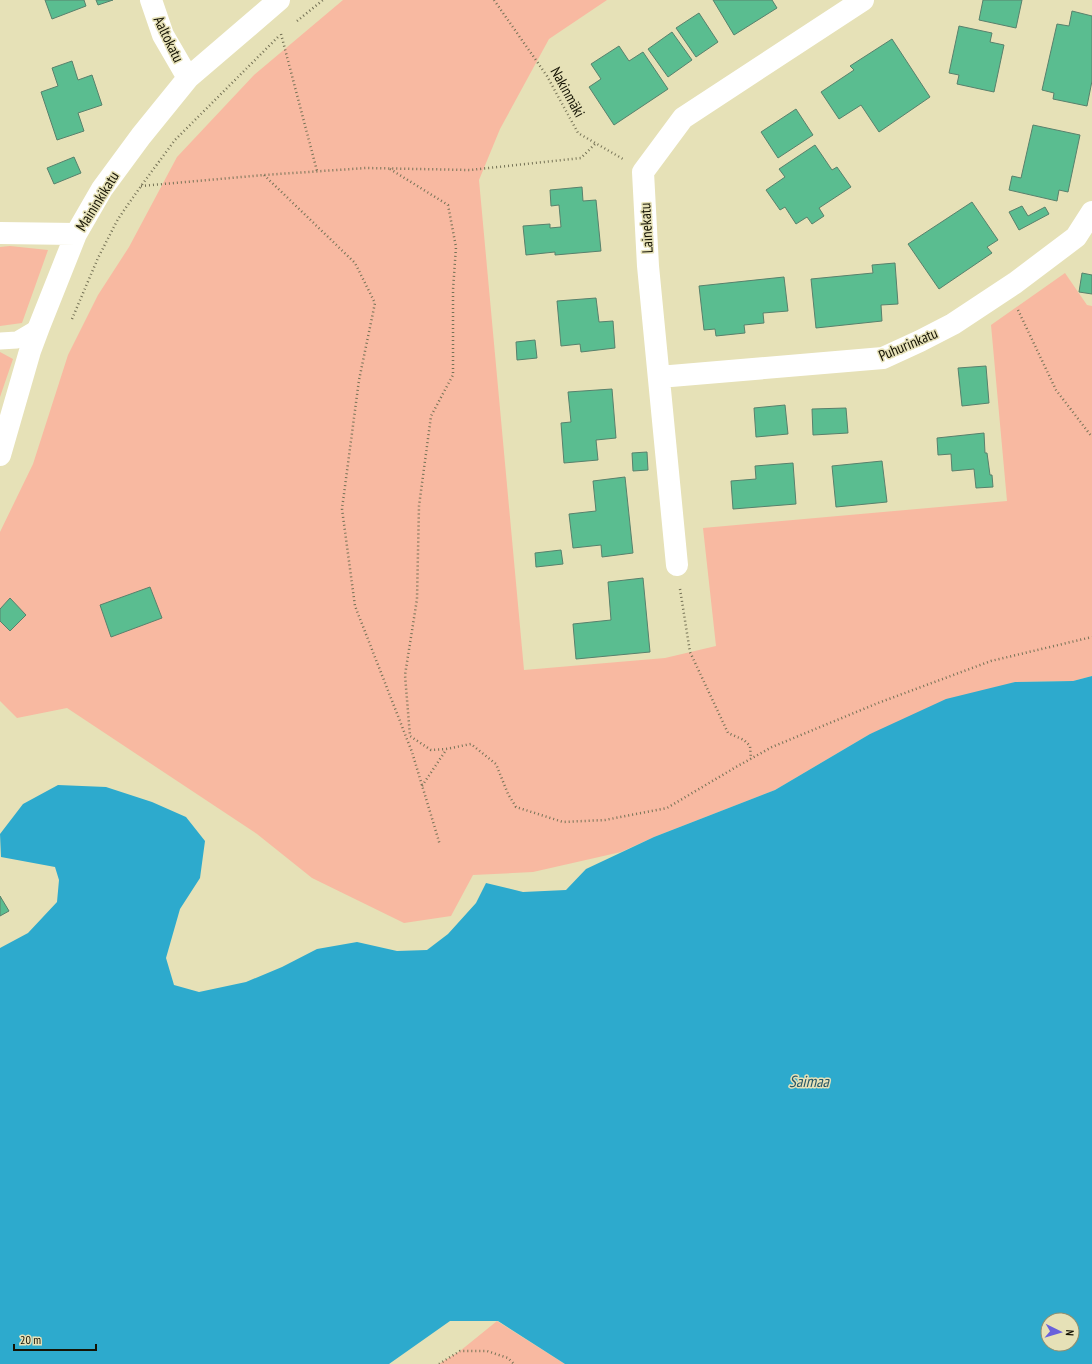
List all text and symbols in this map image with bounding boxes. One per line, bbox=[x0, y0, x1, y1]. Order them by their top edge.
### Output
street label: Aaltokatu bbox=[150, 13, 188, 65]
street label: Nakinmäki bbox=[546, 64, 590, 120]
street label: Maininkikatu bbox=[71, 168, 123, 234]
street label: Lainekatu bbox=[635, 202, 657, 254]
street label: Puhurinkatu bbox=[876, 323, 940, 365]
water label: Saimaa bbox=[789, 1071, 831, 1091]
north arrow bbox=[1040, 1312, 1080, 1352]
scale bar bbox=[14, 1326, 96, 1352]
text: N bbox=[1063, 1329, 1077, 1336]
text: 20 m bbox=[20, 1332, 41, 1347]

